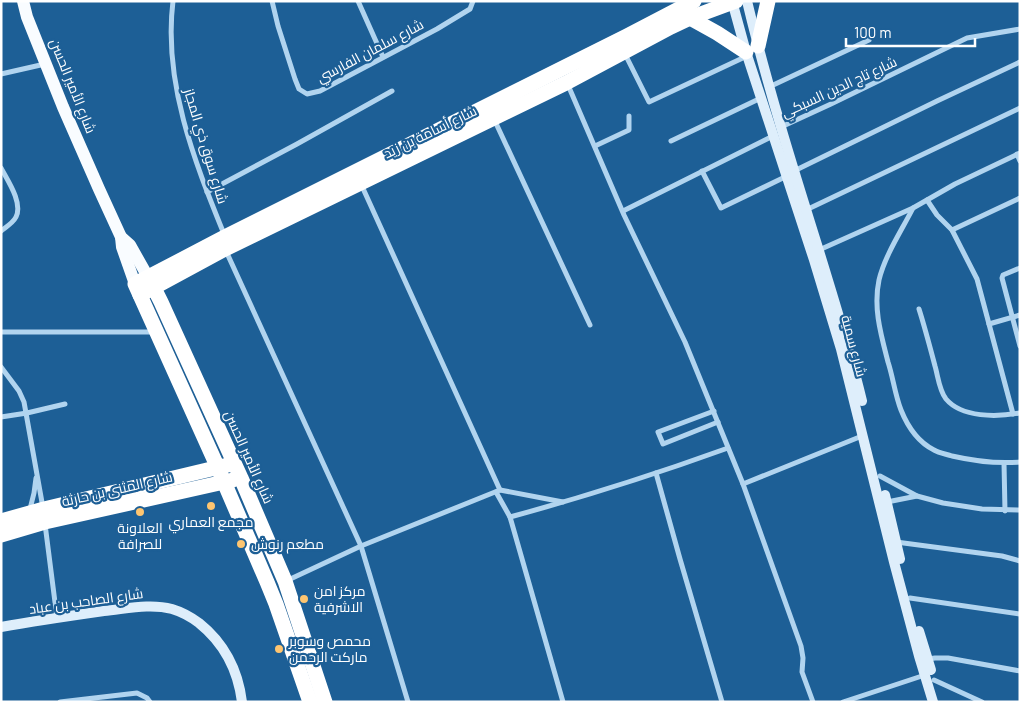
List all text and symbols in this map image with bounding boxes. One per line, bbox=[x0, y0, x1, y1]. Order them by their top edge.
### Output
street label: شارع سلمان الفارسي bbox=[313, 15, 427, 89]
scale bar bbox=[846, 15, 975, 47]
text: 100 m bbox=[854, 23, 892, 41]
street label: شارع الأمير الحسن bbox=[46, 36, 100, 136]
street label: شارع تاج الدين السبكي bbox=[778, 52, 901, 124]
street label: شارع سوق ذي المجاز bbox=[177, 85, 232, 207]
street label: شارع أسامة بن زيد bbox=[380, 102, 480, 162]
street label: شارع سمية bbox=[837, 313, 871, 379]
street label: شارع الأمير الحسن bbox=[220, 407, 278, 507]
street label: شارع المثنى بن حارثة bbox=[60, 467, 174, 511]
marker: مجمع العماري bbox=[205, 500, 217, 512]
marker: العلاونة للصرافة bbox=[134, 506, 146, 518]
place label: مجمع العماري bbox=[169, 513, 253, 534]
place label: العلاونة للصرافة bbox=[117, 519, 163, 552]
place label: مطعم رنوش bbox=[251, 535, 324, 554]
marker: مطعم رنوش bbox=[235, 538, 247, 550]
place label: مركز امن الاشرفية bbox=[314, 582, 365, 615]
street label: شارع الصاحب بن عباد bbox=[28, 584, 144, 618]
marker: مركز امن الاشرفية bbox=[298, 593, 310, 605]
place label: محمص وسوبر ماركت الرحمن bbox=[288, 632, 371, 665]
marker: محمص وسوبر ماركت الرحمن bbox=[273, 643, 285, 655]

